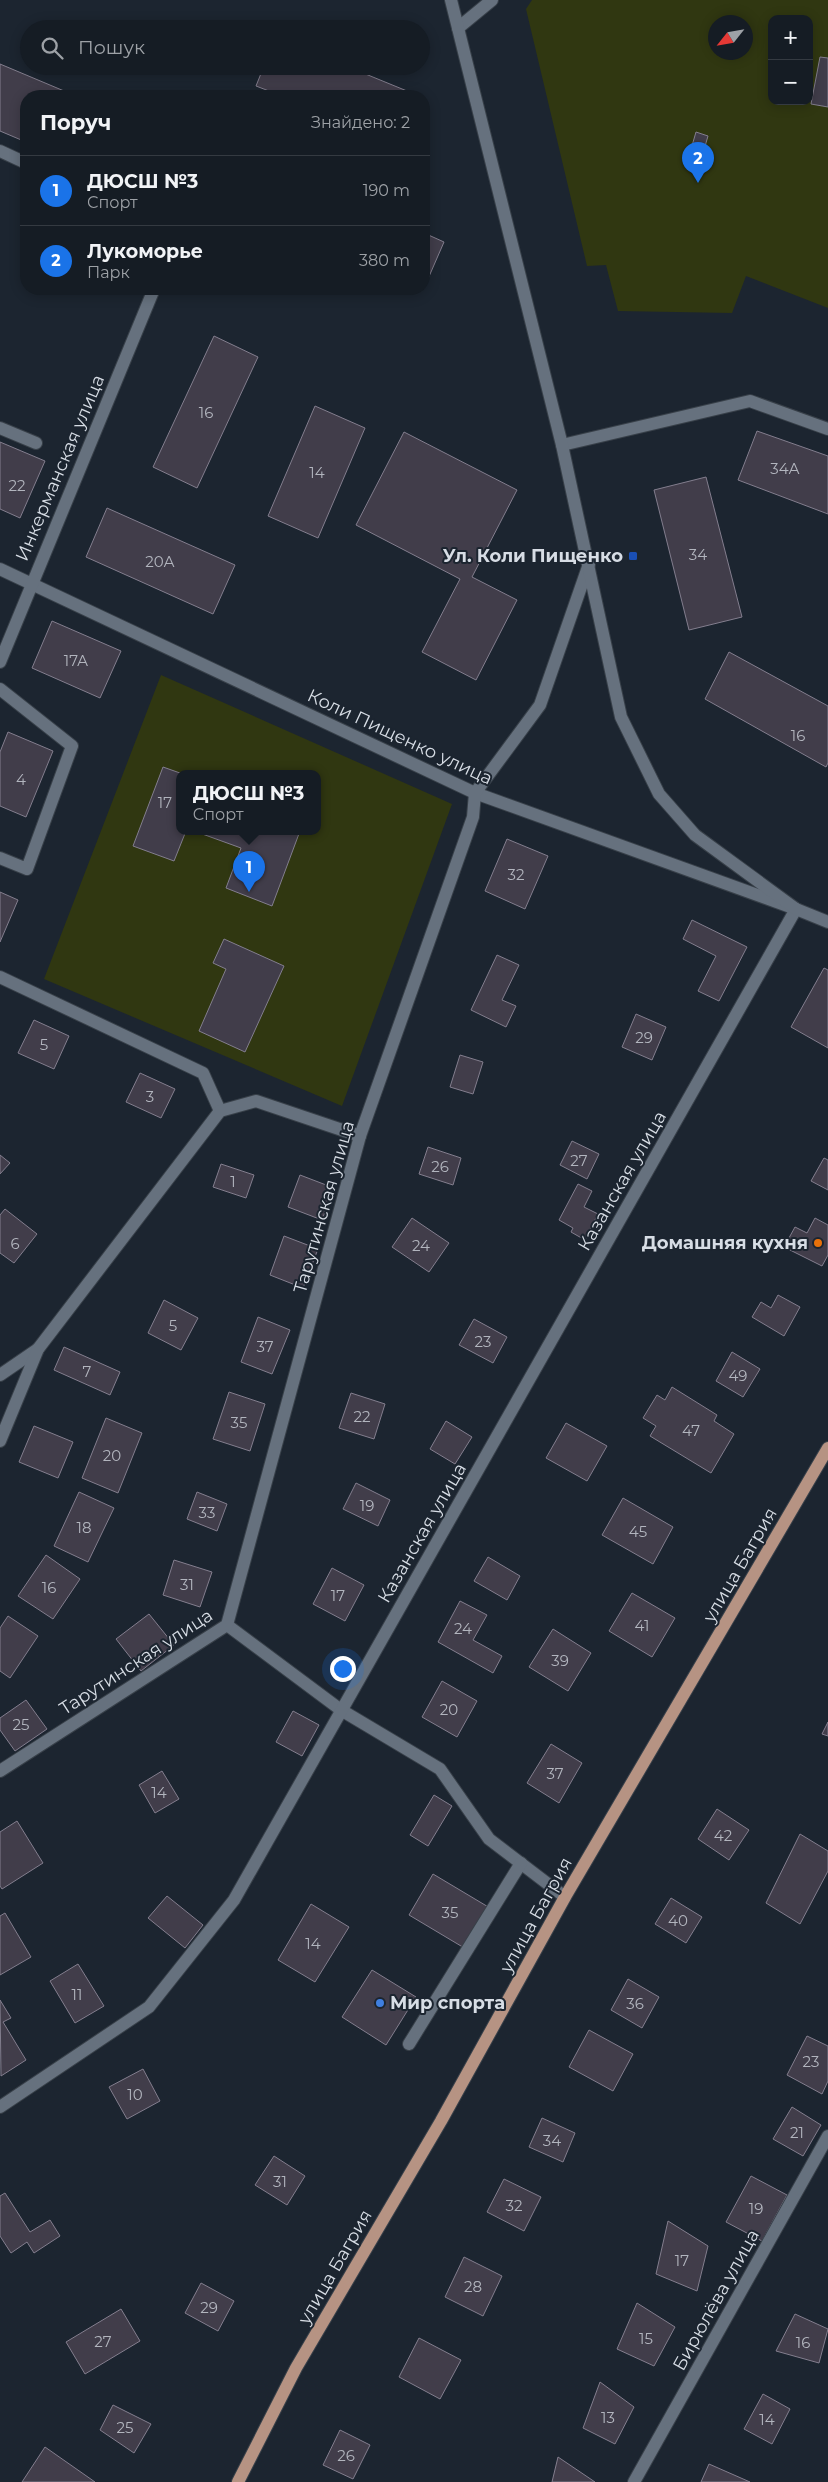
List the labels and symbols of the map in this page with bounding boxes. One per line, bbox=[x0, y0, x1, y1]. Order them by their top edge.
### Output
north arrow bbox=[708, 15, 753, 60]
pin: 2 bbox=[682, 142, 714, 183]
street label: Инкерманская улица bbox=[11, 372, 109, 564]
house number: 16 bbox=[199, 403, 213, 422]
house number: 34А bbox=[770, 459, 800, 478]
house number: 14 bbox=[309, 463, 325, 482]
house number: 22 bbox=[8, 476, 26, 495]
place label: Ул. Коли Пищенко bbox=[443, 545, 623, 567]
house number: 34 bbox=[689, 545, 707, 564]
marker: Ул. Коли Пищенко bbox=[627, 550, 639, 562]
house number: 20А bbox=[145, 552, 175, 571]
house number: 17А bbox=[64, 651, 88, 670]
street label: Коли Пищенко улица bbox=[304, 684, 496, 790]
house number: 16 bbox=[791, 726, 805, 745]
house number: 4 bbox=[16, 770, 26, 789]
house number: 17 bbox=[158, 793, 172, 812]
pin: 1 bbox=[233, 851, 265, 892]
house number: 32 bbox=[508, 865, 524, 884]
house number: 29 bbox=[635, 1028, 653, 1047]
house number: 5 bbox=[40, 1035, 48, 1054]
house number: 3 bbox=[146, 1087, 154, 1106]
street label: Казанская улица bbox=[573, 1107, 671, 1255]
street label: Тарутинская улица bbox=[289, 1118, 359, 1296]
house number: 27 bbox=[570, 1151, 588, 1170]
house number: 26 bbox=[431, 1157, 449, 1176]
house number: 1 bbox=[230, 1172, 236, 1191]
place label: Домашняя кухня bbox=[642, 1232, 808, 1254]
house number: 6 bbox=[10, 1234, 20, 1253]
house number: 24 bbox=[412, 1236, 430, 1255]
marker: Домашняя кухня bbox=[812, 1237, 824, 1249]
house number: 5 bbox=[169, 1316, 177, 1335]
house number: 23 bbox=[475, 1332, 491, 1351]
house number: 37 bbox=[256, 1337, 274, 1356]
house number: 7 bbox=[83, 1362, 92, 1381]
house number: 49 bbox=[729, 1366, 747, 1385]
house number: 22 bbox=[353, 1407, 371, 1426]
house number: 35 bbox=[231, 1413, 247, 1432]
house number: 47 bbox=[682, 1421, 700, 1440]
house number: 20 bbox=[103, 1446, 121, 1465]
street label: Казанская улица bbox=[373, 1459, 471, 1607]
house number: 19 bbox=[360, 1496, 374, 1515]
house number: 33 bbox=[199, 1503, 215, 1522]
street label: улица Багрия bbox=[698, 1504, 782, 1627]
house number: 18 bbox=[77, 1518, 92, 1537]
house number: 45 bbox=[629, 1522, 647, 1541]
house number: 31 bbox=[180, 1575, 194, 1594]
house number: 16 bbox=[42, 1578, 56, 1597]
house number: 17 bbox=[331, 1586, 345, 1605]
street label: Тарутинская улица bbox=[55, 1604, 217, 1720]
house number: 41 bbox=[635, 1616, 649, 1635]
house number: 24 bbox=[454, 1619, 472, 1638]
house number: 39 bbox=[551, 1651, 569, 1670]
your location bbox=[330, 1656, 356, 1682]
house number: 20 bbox=[440, 1700, 458, 1719]
house number: 25 bbox=[12, 1715, 30, 1734]
house number: 37 bbox=[546, 1764, 564, 1783]
house number: 14 bbox=[151, 1783, 167, 1802]
house number: 42 bbox=[714, 1826, 732, 1845]
street label: улица Багрия bbox=[495, 1853, 577, 1977]
house number: 35 bbox=[442, 1903, 458, 1922]
house number: 40 bbox=[668, 1911, 688, 1930]
house number: 14 bbox=[305, 1934, 321, 1953]
house number: 11 bbox=[72, 1985, 82, 2004]
place label: Мир спорта bbox=[390, 1992, 505, 2014]
house number: 36 bbox=[626, 1994, 644, 2013]
marker: Мир спорта bbox=[374, 1997, 386, 2009]
house number: 23 bbox=[803, 2052, 819, 2071]
house number: 10 bbox=[127, 2085, 143, 2104]
house number: 21 bbox=[790, 2123, 804, 2142]
house number: 34 bbox=[543, 2131, 561, 2150]
house number: 31 bbox=[273, 2172, 287, 2191]
house number: 32 bbox=[506, 2196, 522, 2215]
house number: 19 bbox=[749, 2199, 763, 2218]
street label: улица Багрия bbox=[293, 2206, 377, 2329]
street label: Бирюлёва улица bbox=[668, 2225, 764, 2375]
house number: 17 bbox=[675, 2251, 689, 2270]
house number: 28 bbox=[464, 2277, 482, 2296]
house number: 29 bbox=[200, 2298, 218, 2317]
house number: 15 bbox=[639, 2329, 653, 2348]
house number: 27 bbox=[94, 2332, 112, 2351]
house number: 16 bbox=[796, 2333, 810, 2352]
house number: 13 bbox=[601, 2408, 615, 2427]
house number: 14 bbox=[759, 2410, 775, 2429]
house number: 25 bbox=[116, 2418, 134, 2437]
house number: 26 bbox=[337, 2446, 355, 2465]

